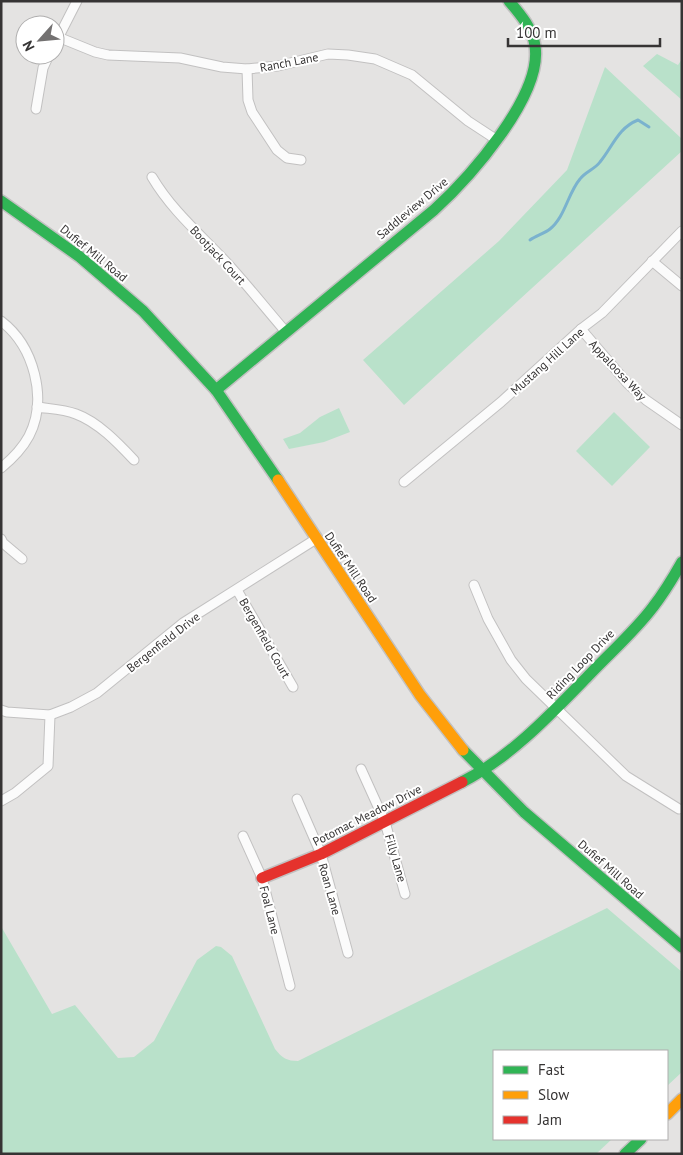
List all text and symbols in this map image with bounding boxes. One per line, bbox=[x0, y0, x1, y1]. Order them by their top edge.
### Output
north arrow bbox=[15, 15, 65, 65]
scale bar bbox=[508, 15, 660, 47]
text: 100 m bbox=[516, 23, 557, 42]
text: N bbox=[18, 38, 39, 54]
street label: Ranch Lane bbox=[258, 49, 320, 75]
street label: Saddleview Drive bbox=[373, 174, 451, 242]
street label: Dufief Mill Road bbox=[57, 221, 131, 285]
street label: Bootjack Court bbox=[187, 222, 249, 288]
street label: Mustang Hill Lane bbox=[507, 324, 587, 398]
street label: Appaloosa Way bbox=[586, 337, 650, 404]
street label: Dufief Mill Road bbox=[322, 529, 380, 605]
street label: Bergenfield Court bbox=[236, 595, 294, 681]
street label: Bergenfield Drive bbox=[123, 609, 203, 675]
street label: Riding Loop Drive bbox=[543, 626, 617, 702]
street label: Potomac Meadow Drive bbox=[310, 781, 424, 849]
street label: Filly Lane bbox=[382, 832, 410, 884]
street label: Dufief Mill Road bbox=[575, 836, 647, 902]
street label: Roan Lane bbox=[315, 861, 345, 917]
street label: Foal Lane bbox=[257, 884, 283, 936]
legend bbox=[493, 1050, 668, 1140]
text: Fast bbox=[538, 1060, 565, 1079]
text: Slow bbox=[538, 1085, 569, 1104]
text: Jam bbox=[537, 1110, 562, 1129]

